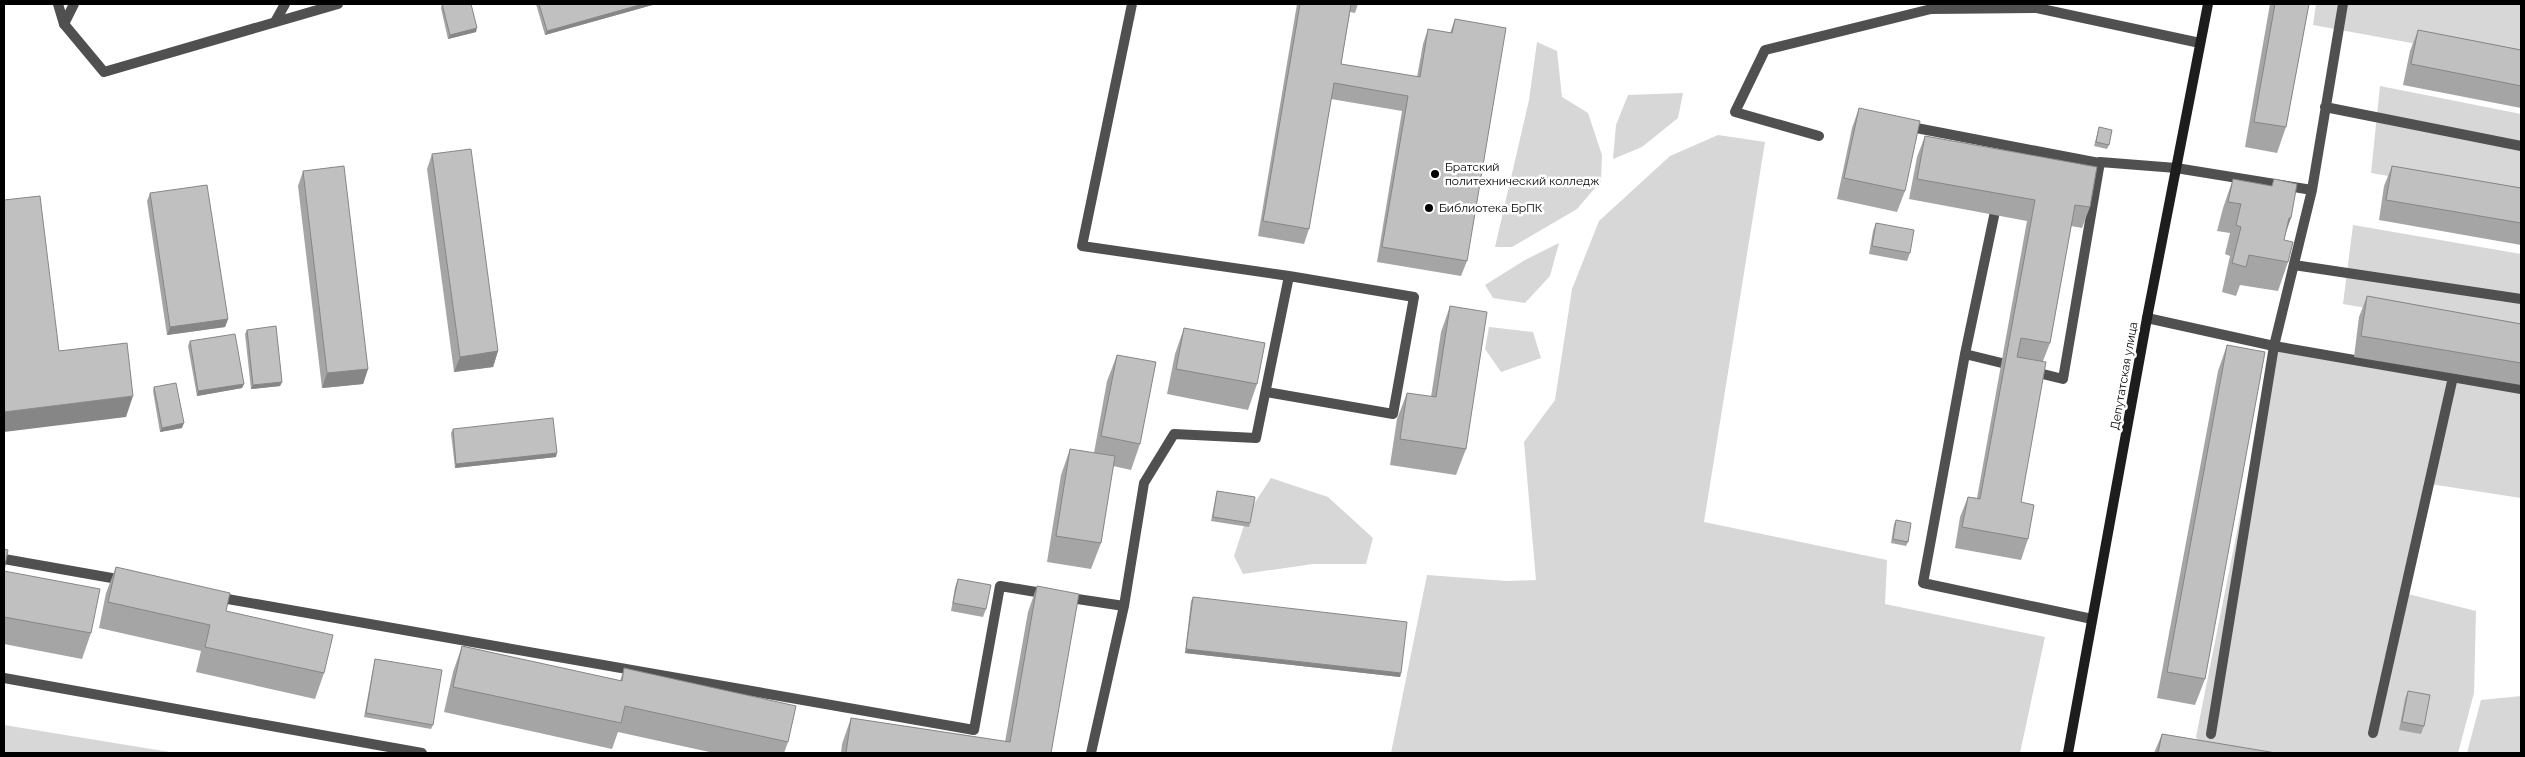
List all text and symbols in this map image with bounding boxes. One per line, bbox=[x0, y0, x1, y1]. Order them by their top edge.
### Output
place label: Братский политехнический колледж bbox=[1445, 160, 1600, 188]
marker: Братский политехнический колледж bbox=[1429, 168, 1441, 180]
place label: Библиотека БрПК bbox=[1439, 201, 1543, 215]
marker: Библиотека БрПК bbox=[1423, 202, 1435, 214]
street label: Депутатская улица bbox=[2108, 321, 2140, 431]

